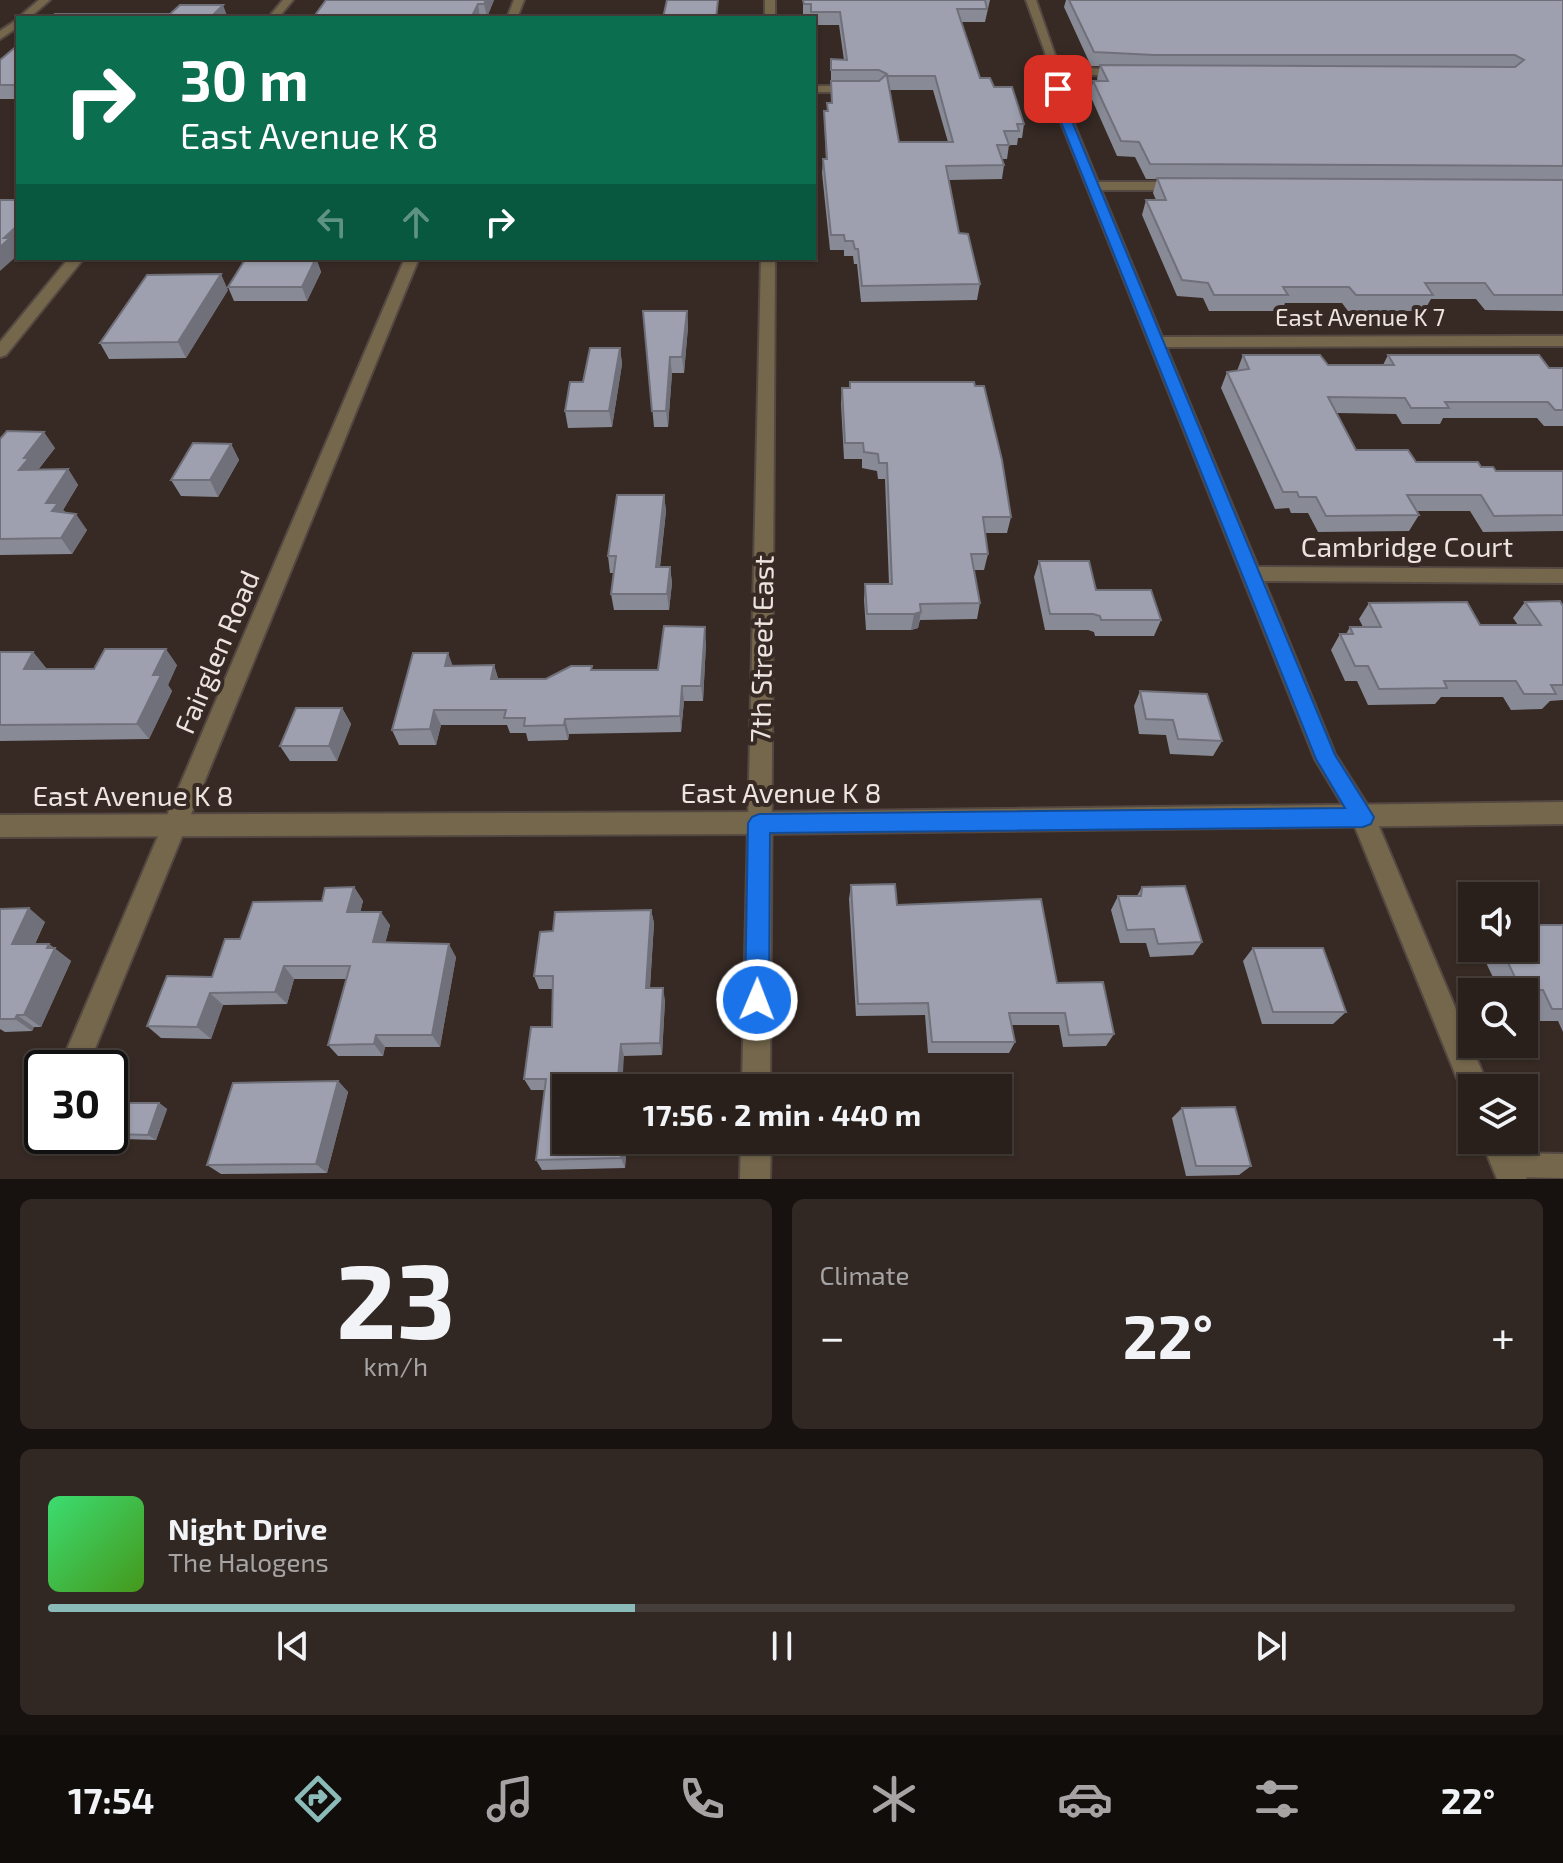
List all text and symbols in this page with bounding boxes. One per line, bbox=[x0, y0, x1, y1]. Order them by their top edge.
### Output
text: 30 m bbox=[180, 45, 309, 112]
icon: right bbox=[48, 48, 152, 152]
pin bbox=[1024, 55, 1092, 123]
icon: arrive bbox=[1036, 67, 1080, 111]
text: East Avenue K 8 bbox=[180, 113, 439, 156]
icon: left bbox=[310, 200, 354, 244]
icon: ahead bbox=[394, 200, 438, 244]
icon: right bbox=[478, 200, 522, 244]
street label: East Avenue K 7 bbox=[1275, 302, 1445, 331]
street label: Cambridge Court bbox=[1301, 529, 1513, 563]
street label: 7th Street East bbox=[742, 555, 780, 743]
street label: Fairglen Road bbox=[166, 565, 266, 738]
street label: East Avenue K 8 bbox=[680, 775, 882, 809]
street label: East Avenue K 8 bbox=[32, 778, 234, 812]
map controls bbox=[1458, 882, 1538, 1154]
button: sound bbox=[1458, 882, 1538, 962]
position arrow bbox=[715, 958, 799, 1042]
button: search bbox=[1458, 978, 1538, 1058]
speed limit sign: 30 bbox=[24, 1050, 128, 1154]
button: layers bbox=[1458, 1074, 1538, 1154]
text: 17:56 · 2 min · 440 m bbox=[643, 1096, 921, 1132]
text: 23 bbox=[336, 1235, 455, 1360]
text: Climate bbox=[820, 1259, 909, 1290]
text: 22° bbox=[1123, 1299, 1213, 1371]
text: − bbox=[820, 1309, 845, 1362]
text: + bbox=[1491, 1309, 1515, 1362]
text: km/h bbox=[363, 1350, 428, 1381]
text: Night Drive bbox=[168, 1510, 327, 1546]
text: The Halogens bbox=[168, 1546, 329, 1577]
icon: previous bbox=[271, 1624, 315, 1668]
icon: pause bbox=[760, 1624, 804, 1668]
icon: next bbox=[1249, 1624, 1293, 1668]
icon: directions bbox=[290, 1771, 346, 1827]
icon: music bbox=[482, 1771, 538, 1827]
icon: phone bbox=[674, 1771, 730, 1827]
icon: climate bbox=[866, 1771, 922, 1827]
icon: car bbox=[1057, 1771, 1113, 1827]
icon: filters bbox=[1249, 1771, 1305, 1827]
text: 17:54 bbox=[68, 1778, 155, 1821]
text: 22° bbox=[1441, 1778, 1495, 1821]

